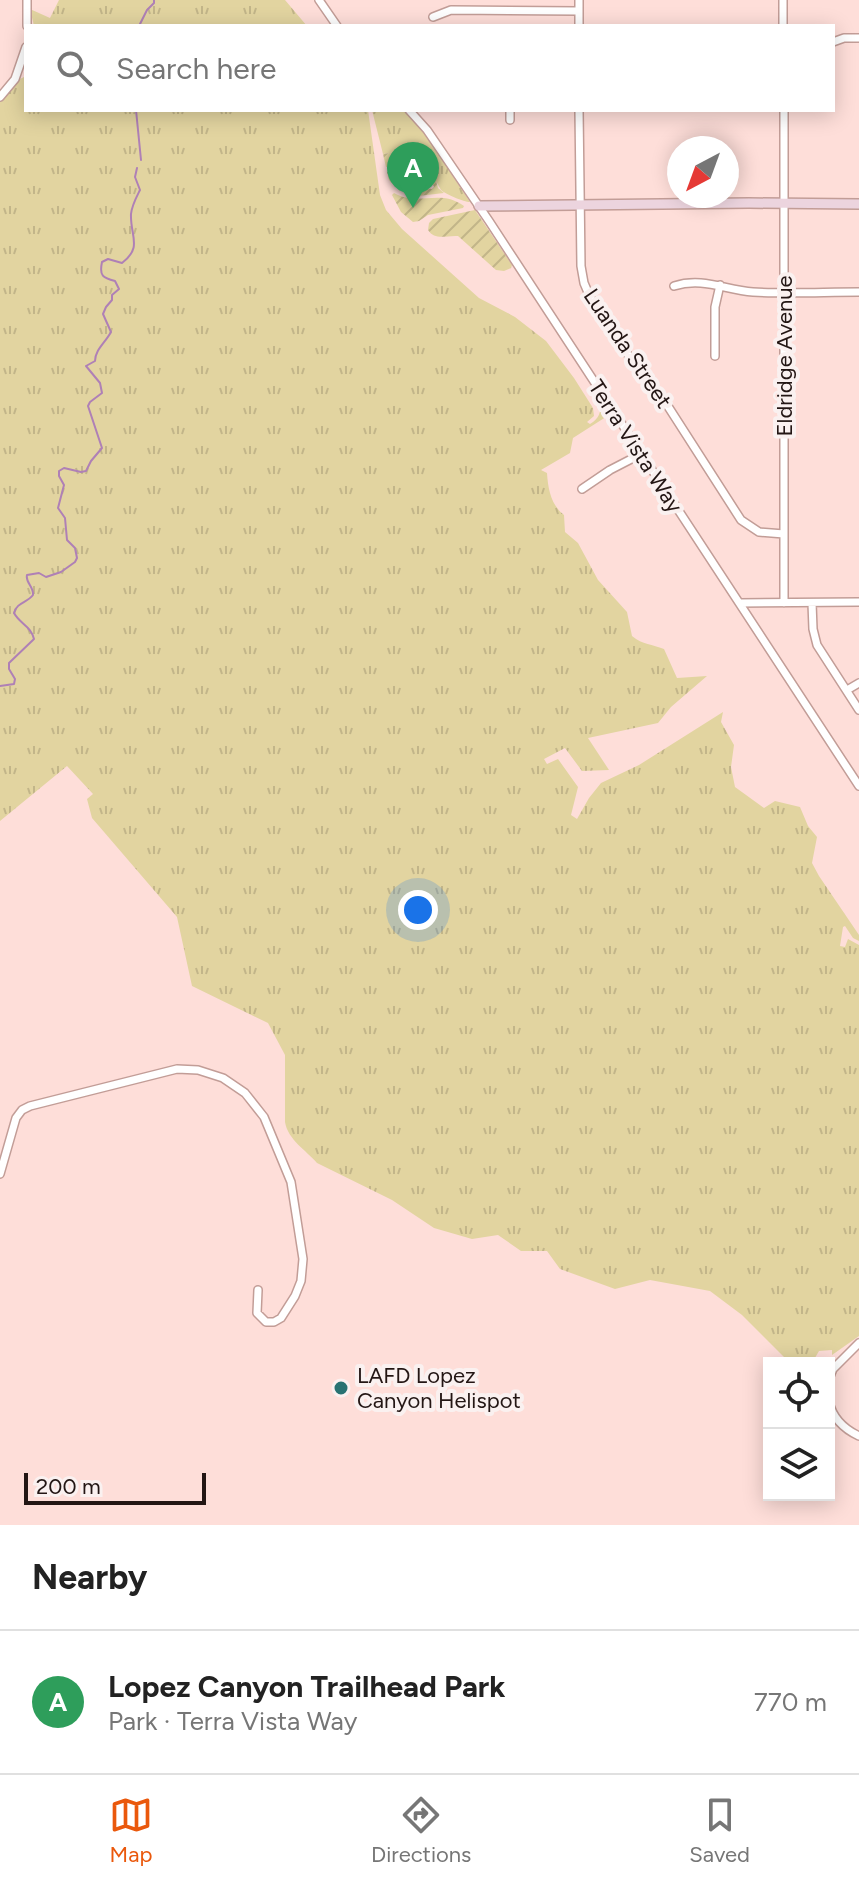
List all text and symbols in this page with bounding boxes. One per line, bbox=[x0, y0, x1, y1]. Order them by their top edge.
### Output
search box bbox=[24, 24, 835, 112]
icon: search bbox=[52, 46, 96, 90]
text: Search here bbox=[116, 50, 276, 87]
north arrow bbox=[667, 136, 739, 208]
pin: A bbox=[387, 142, 439, 208]
street label: Eldridge Avenue bbox=[771, 276, 798, 436]
street label: Luanda Street bbox=[578, 283, 677, 413]
street label: Terra Vista Way bbox=[583, 375, 689, 518]
your location bbox=[398, 890, 438, 930]
map controls bbox=[763, 1357, 835, 1501]
button: locate bbox=[763, 1357, 835, 1429]
place label: LAFD Lopez Canyon Helispot bbox=[357, 1362, 521, 1414]
marker: LAFD Lopez Canyon Helispot bbox=[332, 1379, 350, 1397]
button: layers bbox=[763, 1429, 835, 1501]
scale bar bbox=[24, 1469, 206, 1505]
text: 200 m bbox=[36, 1473, 101, 1500]
text: Nearby bbox=[32, 1557, 147, 1598]
text: Lopez Canyon Trailhead Park bbox=[108, 1668, 505, 1705]
text: A bbox=[49, 1686, 67, 1718]
text: 770 m bbox=[754, 1686, 827, 1718]
text: Park · Terra Vista Way bbox=[108, 1705, 357, 1737]
tab: Map bbox=[109, 1793, 153, 1868]
tab: Directions bbox=[371, 1793, 471, 1868]
tab: Saved bbox=[689, 1793, 750, 1868]

